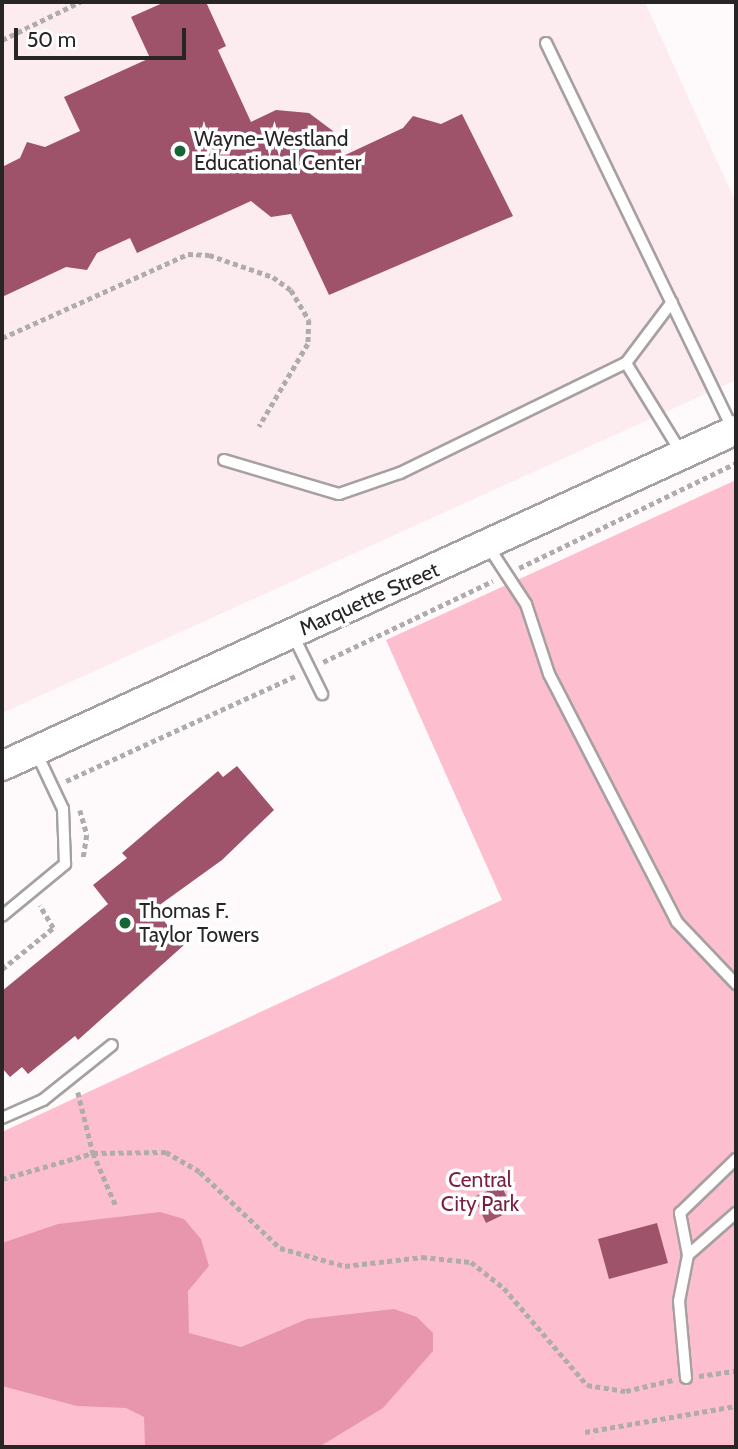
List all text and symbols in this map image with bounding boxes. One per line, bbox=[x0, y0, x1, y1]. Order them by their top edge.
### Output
scale bar bbox=[18, 14, 189, 58]
text: 50 m bbox=[27, 27, 76, 52]
place label: Wayne-Westland Educational Center bbox=[194, 126, 361, 176]
marker: Wayne-Westland Educational Center bbox=[172, 143, 188, 159]
street label: Marquette Street bbox=[295, 557, 443, 641]
place label: Thomas F. Taylor Towers bbox=[139, 898, 259, 948]
marker: Thomas F. Taylor Towers bbox=[117, 915, 133, 931]
park label: Central City Park bbox=[441, 1167, 519, 1217]

